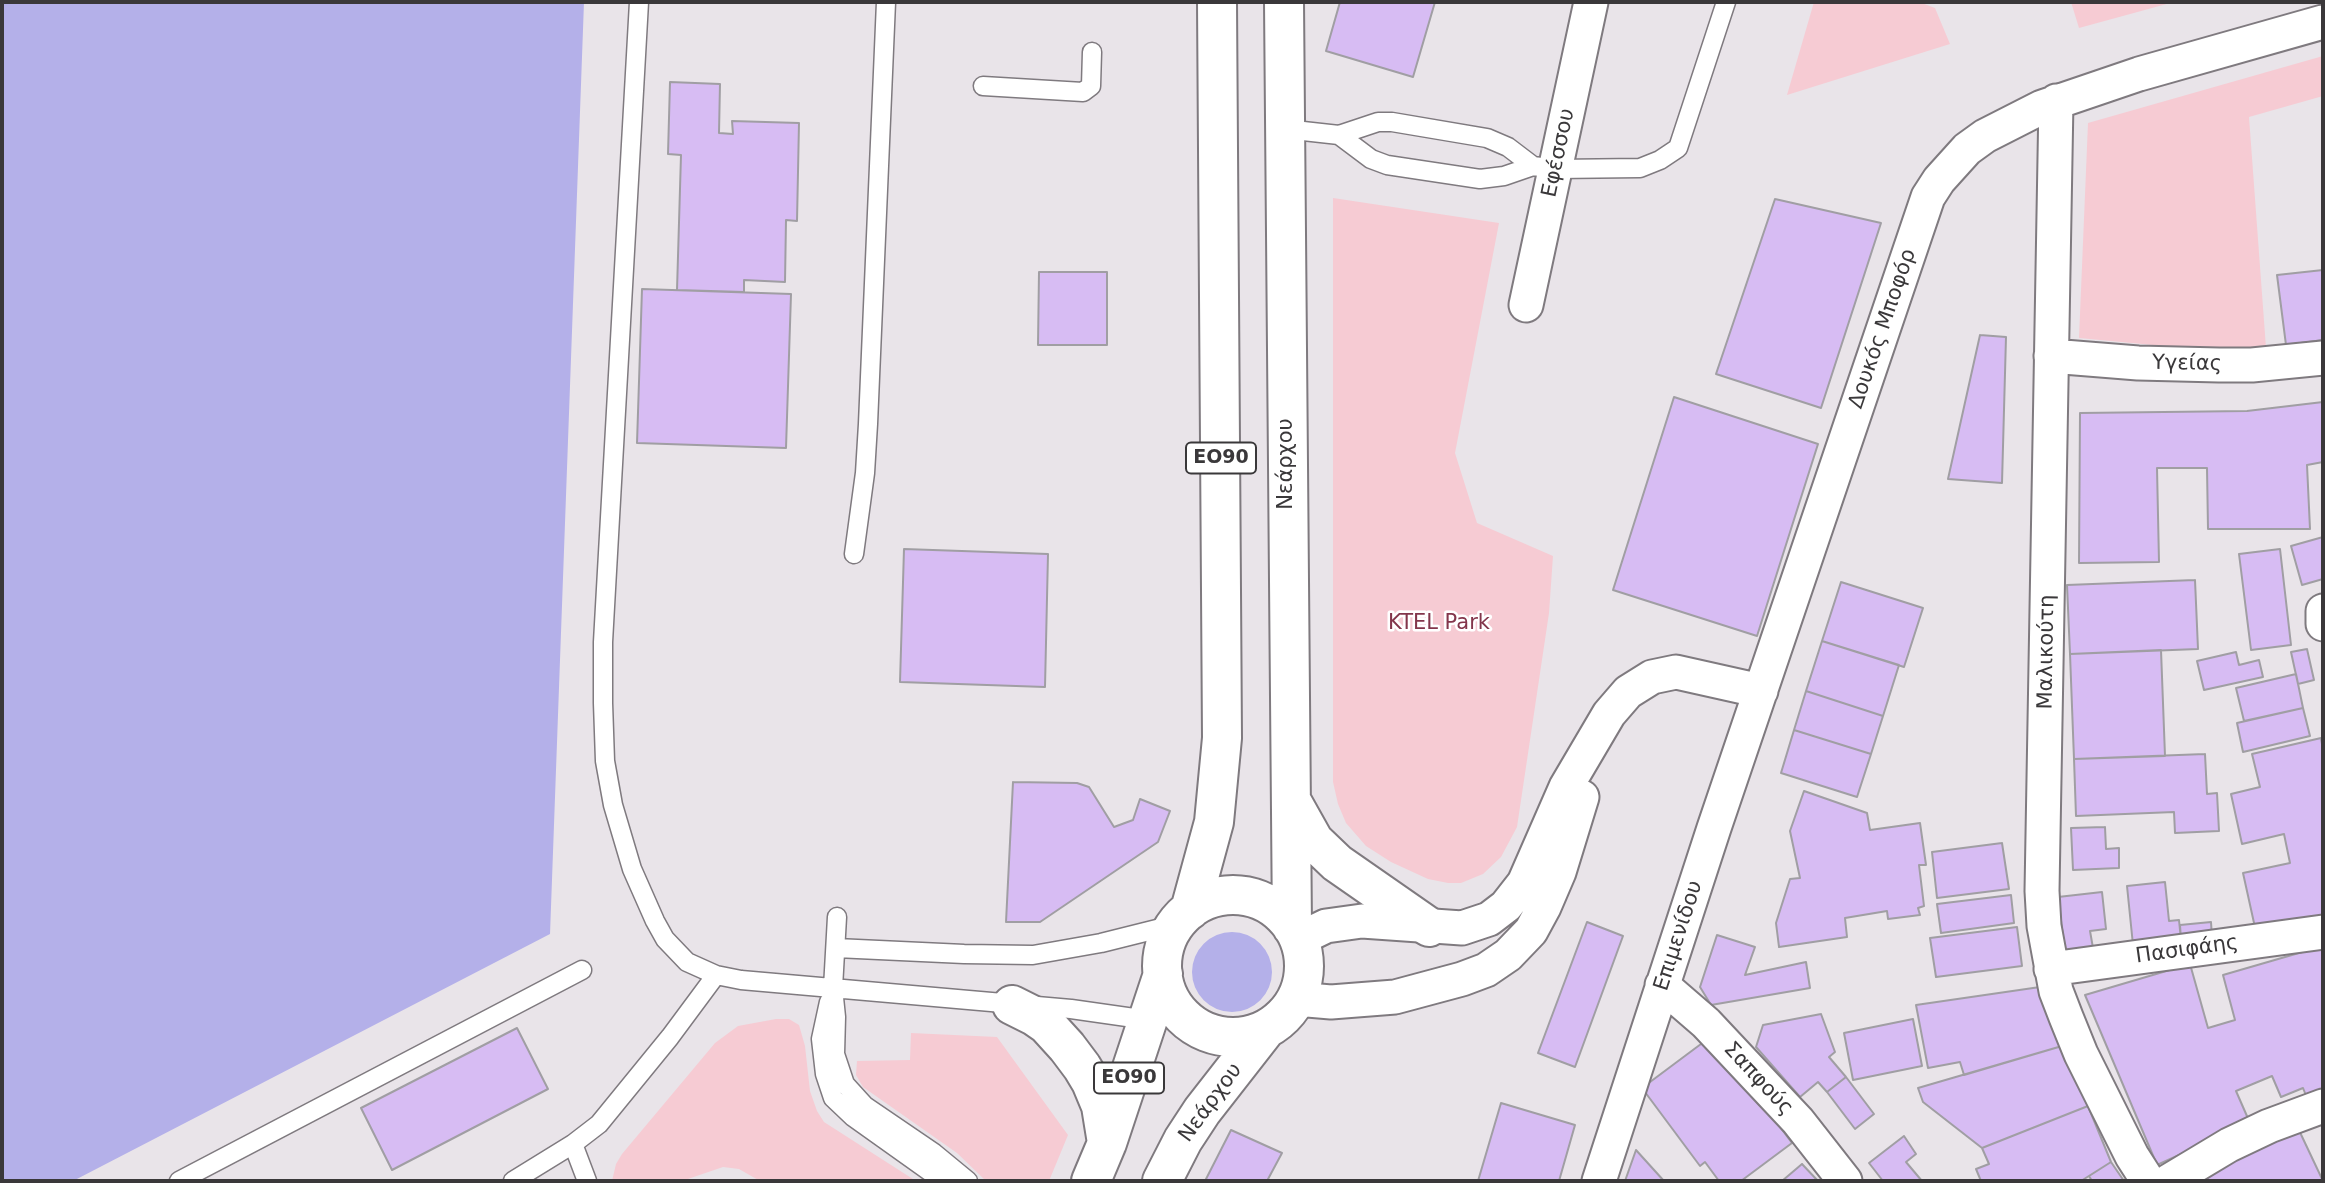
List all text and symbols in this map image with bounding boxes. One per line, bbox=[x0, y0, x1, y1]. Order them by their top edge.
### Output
street label: Εφέσσου bbox=[1537, 106, 1581, 200]
street label: Δουκός Μποφόρ bbox=[1844, 246, 1922, 412]
street label: Υγείας bbox=[2152, 351, 2222, 377]
street label: Νεάρχου bbox=[1274, 418, 1300, 510]
road number: ΕΟ90 bbox=[1186, 442, 1256, 474]
street label: Μαλικούτη bbox=[2033, 594, 2061, 710]
park label: KTEL Park bbox=[1388, 611, 1490, 637]
street label: Επιμενίδου bbox=[1649, 878, 1709, 994]
street label: Πασιφάης bbox=[2134, 930, 2240, 970]
street label: Σαπφούς bbox=[1718, 1037, 1798, 1121]
street label: Νεάρχου bbox=[1174, 1059, 1248, 1147]
road number: ΕΟ90 bbox=[1094, 1062, 1164, 1094]

